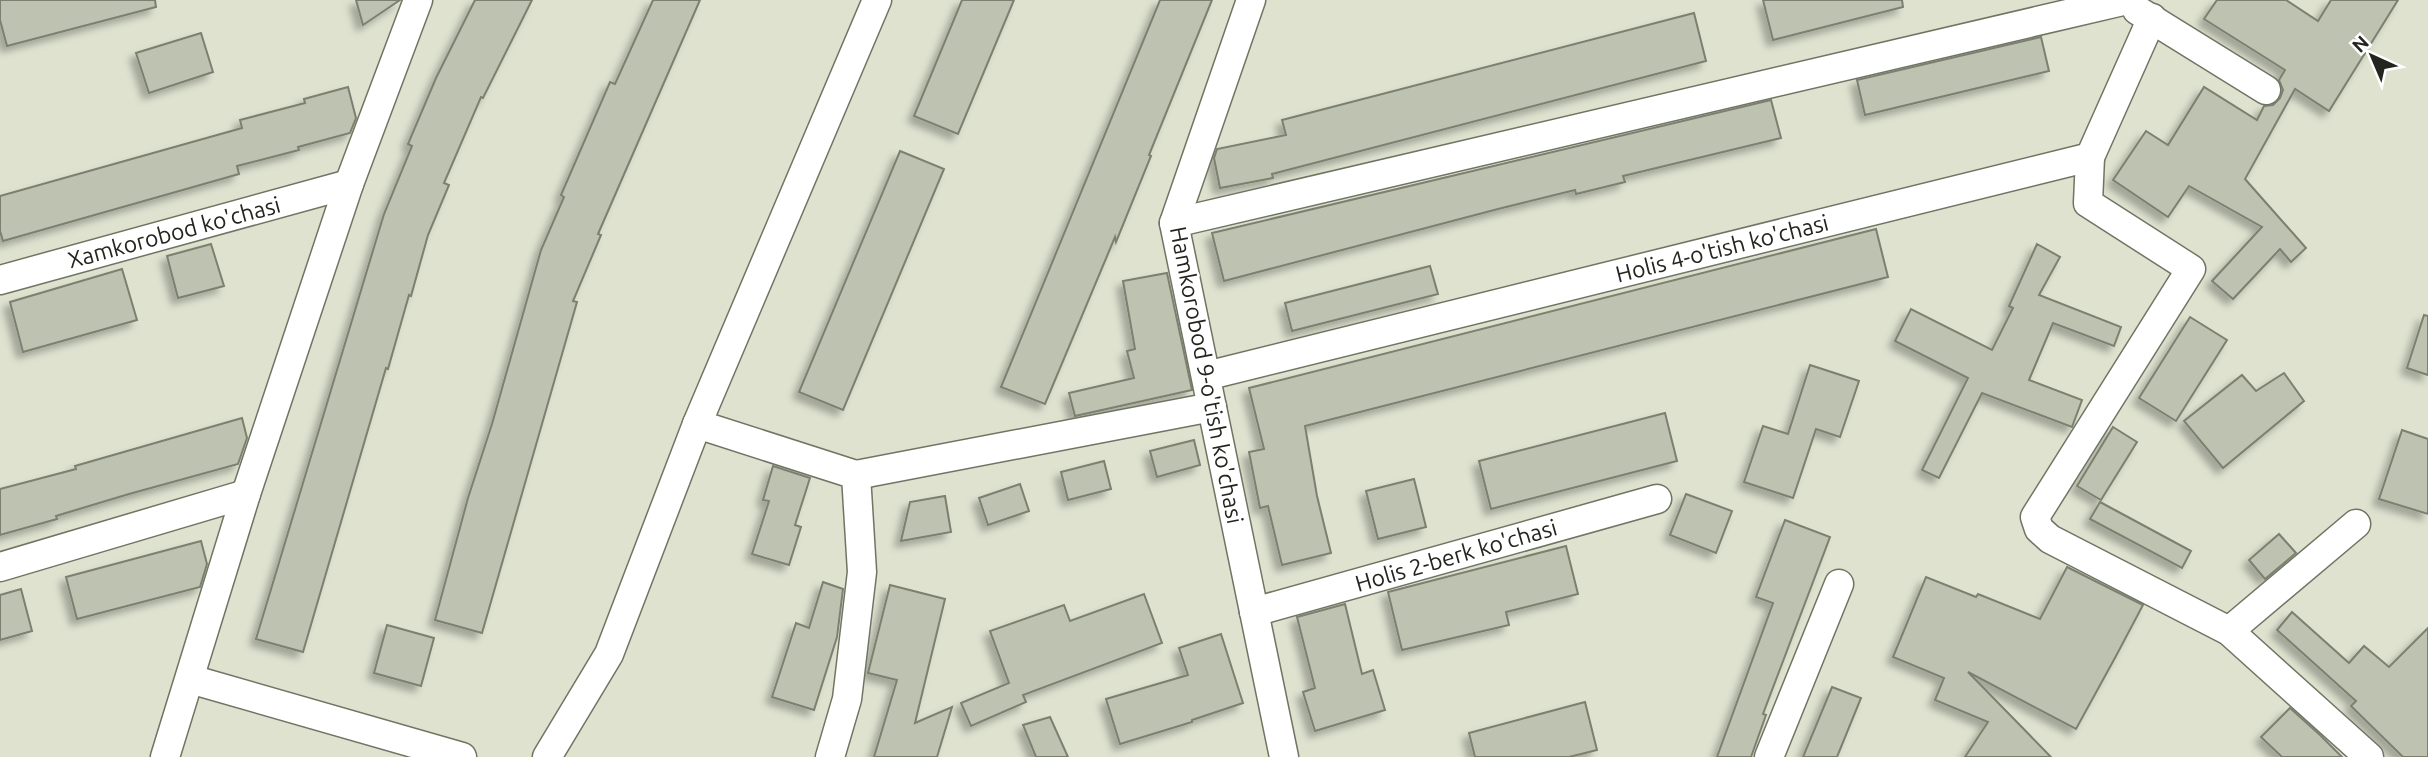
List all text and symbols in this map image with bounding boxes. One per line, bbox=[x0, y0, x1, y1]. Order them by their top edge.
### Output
north arrow bbox=[2337, 21, 2407, 91]
text: N bbox=[2347, 31, 2373, 57]
street label: Xamkorobod ko'chasi bbox=[65, 192, 283, 272]
street label: Holis 4-o'tish ko'chasi bbox=[1613, 209, 1831, 287]
street label: Hamkorobod 9-o'tish ko'chasi bbox=[1166, 224, 1248, 526]
street label: Holis 2-berk ko'chasi bbox=[1352, 514, 1560, 596]

